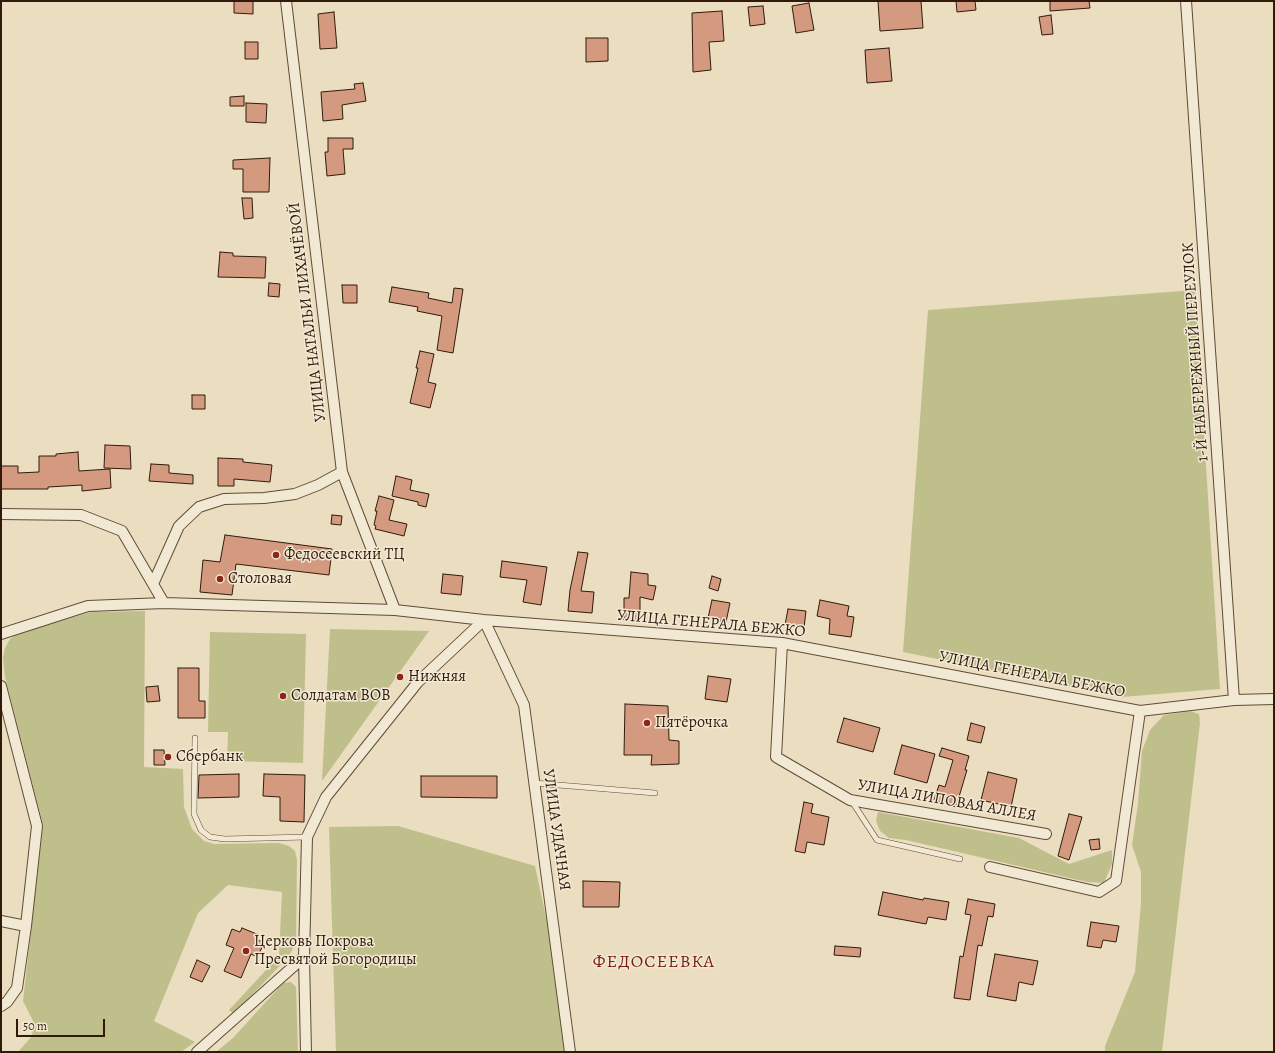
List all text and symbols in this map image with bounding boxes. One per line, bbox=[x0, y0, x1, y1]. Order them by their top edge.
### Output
street label: УЛИЦА НАТАЛЬИ ЛИХАЧЁВОЙ bbox=[285, 201, 331, 423]
street label: 1-Й НАБЕРЕЖНЫЙ ПЕРЕУЛОК bbox=[1179, 242, 1213, 462]
place label: Федосеевский ТЦ bbox=[284, 545, 405, 565]
marker: Федосеевский ТЦ bbox=[271, 550, 281, 560]
place label: Столовая bbox=[228, 569, 292, 589]
marker: Столовая bbox=[215, 574, 225, 584]
street label: УЛИЦА ГЕНЕРАЛА БЕЖКО bbox=[616, 606, 806, 642]
street label: УЛИЦА ГЕНЕРАЛА БЕЖКО bbox=[937, 648, 1127, 702]
place label: Нижняя bbox=[408, 667, 466, 687]
marker: Нижняя bbox=[395, 672, 405, 682]
place label: Солдатам ВОВ bbox=[291, 686, 391, 706]
marker: Солдатам ВОВ bbox=[278, 691, 288, 701]
place label: Пятёрочка bbox=[655, 713, 728, 733]
marker: Пятёрочка bbox=[642, 718, 652, 728]
place label: Сбербанк bbox=[176, 747, 243, 767]
marker: Сбербанк bbox=[163, 752, 173, 762]
street label: УЛИЦА УДАЧНАЯ bbox=[538, 768, 574, 892]
street label: УЛИЦА ЛИПОВАЯ АЛЛЕЯ bbox=[856, 776, 1038, 826]
place label: Церковь Покрова Пресвятой Богородицы bbox=[254, 932, 417, 970]
marker: Церковь Покрова Пресвятой Богородицы bbox=[241, 946, 251, 956]
district label: ФЕДОСЕЕВКА bbox=[593, 952, 715, 974]
scale bar bbox=[18, 1011, 107, 1037]
text: 50 m bbox=[23, 1018, 47, 1034]

